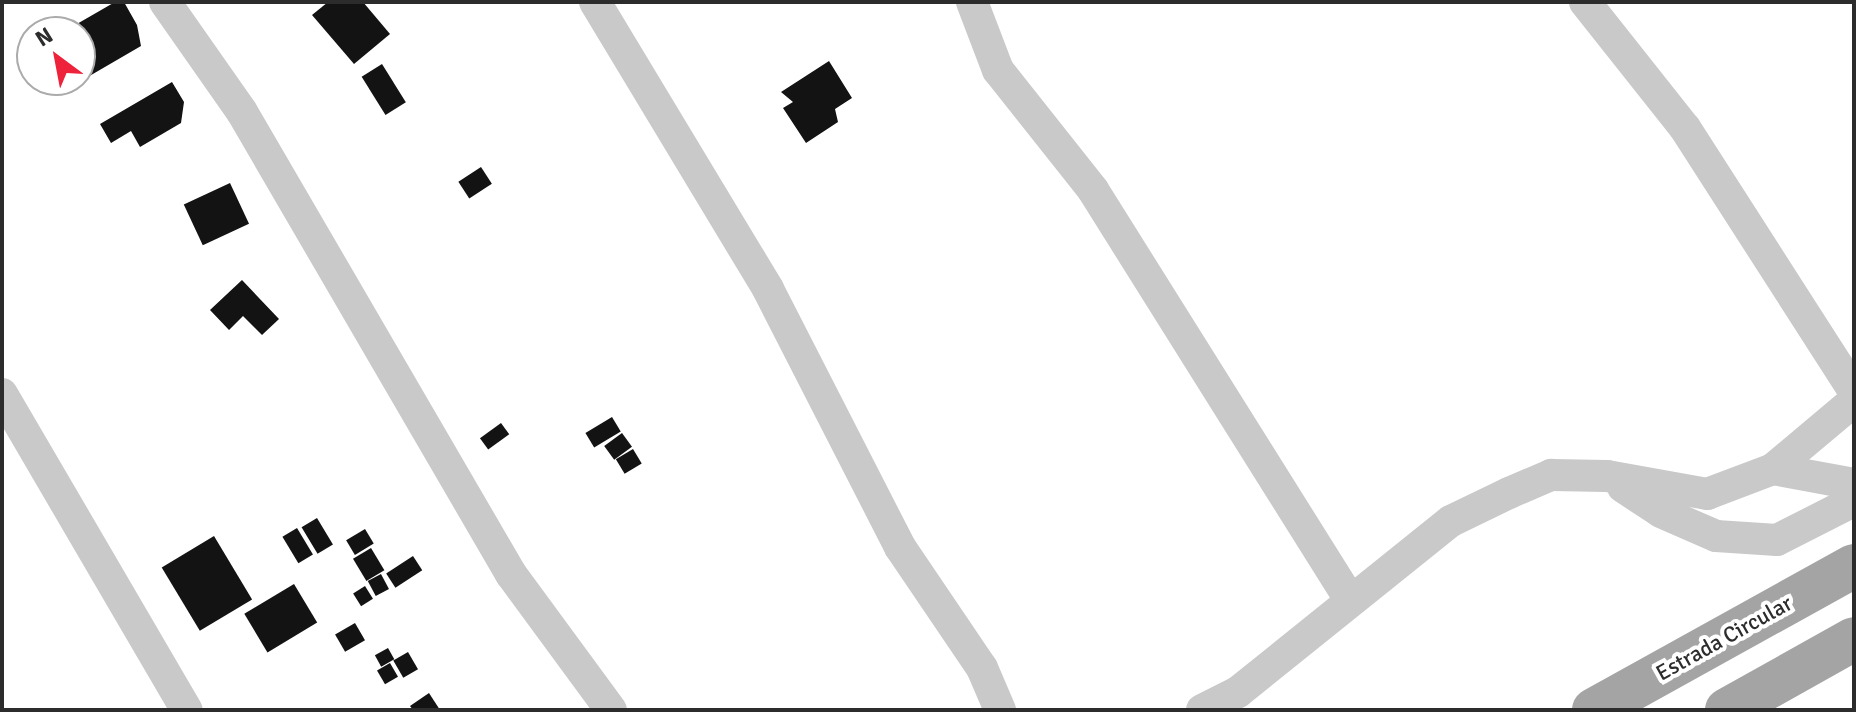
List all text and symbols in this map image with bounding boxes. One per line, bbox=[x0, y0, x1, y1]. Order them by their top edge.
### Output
north arrow bbox=[16, 16, 96, 96]
text: N bbox=[30, 21, 58, 52]
street label: Estrada Circular bbox=[1651, 590, 1797, 686]

